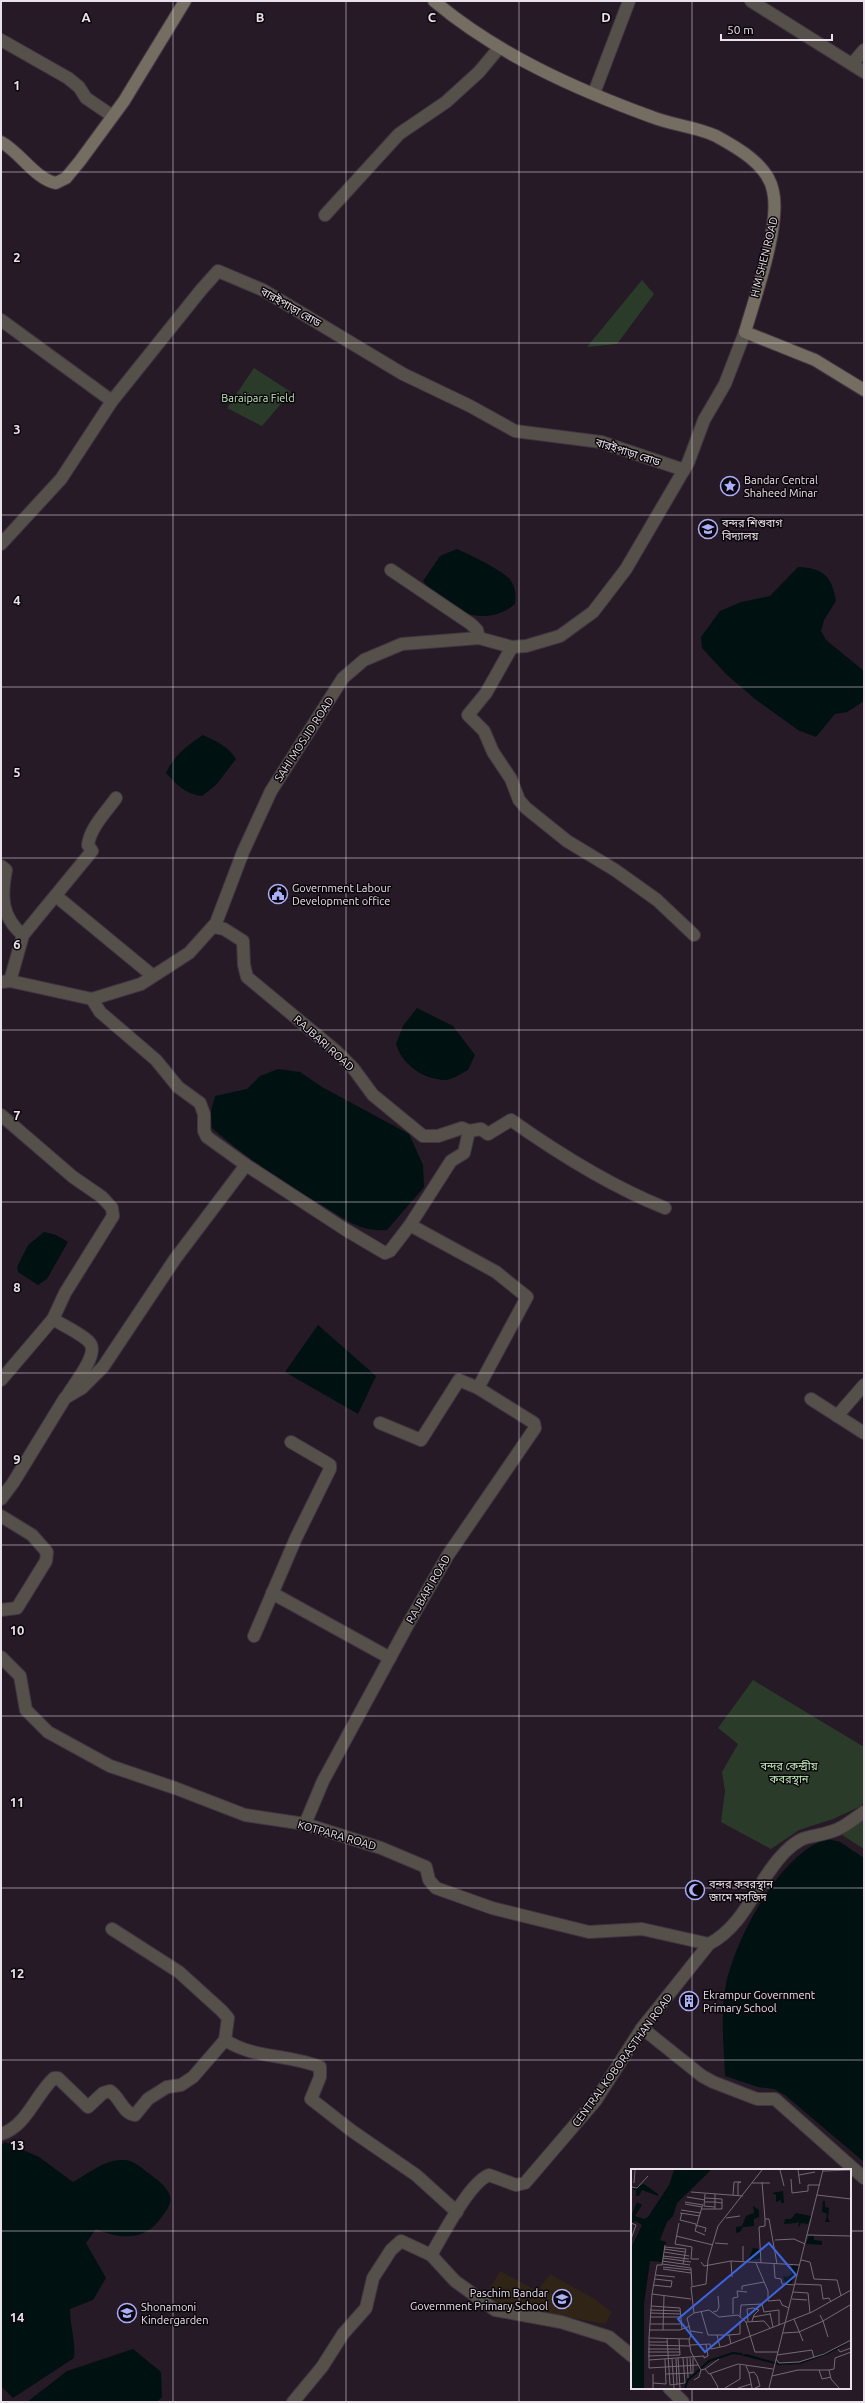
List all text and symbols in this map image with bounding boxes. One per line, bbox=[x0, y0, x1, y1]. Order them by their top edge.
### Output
text: A bbox=[81, 10, 91, 24]
text: B bbox=[256, 10, 265, 24]
text: C bbox=[428, 10, 437, 24]
text: D bbox=[601, 10, 611, 24]
scale bar bbox=[721, 16, 832, 42]
text: 50 m bbox=[727, 23, 754, 36]
text: 1 bbox=[13, 78, 21, 92]
street label: H M SHEN ROAD bbox=[748, 215, 780, 298]
text: 2 bbox=[13, 250, 21, 264]
street label: বারইপাড়া রোড bbox=[258, 284, 323, 329]
park label: Baraipara Field bbox=[221, 392, 295, 404]
text: 3 bbox=[13, 422, 21, 436]
street label: বারইপাড়া রোড bbox=[593, 436, 662, 468]
place label: Bandar Central Shaheed Minar bbox=[744, 474, 818, 499]
place icon: Bandar Central Shaheed Minar bbox=[719, 475, 741, 497]
place label: বন্দর শিশুবাগ বিদ্যালয় bbox=[721, 517, 783, 542]
school or university icon: বন্দর শিশুবাগ বিদ্যালয় bbox=[697, 518, 719, 540]
text: 4 bbox=[13, 593, 21, 607]
street label: SAHI MOSJID ROAD bbox=[272, 694, 336, 784]
text: 5 bbox=[13, 765, 21, 779]
place label: Government Labour Development office bbox=[292, 882, 392, 907]
public building icon: Government Labour Development office bbox=[267, 883, 289, 905]
text: 6 bbox=[13, 937, 21, 951]
street label: RAJBARI ROAD bbox=[292, 1013, 357, 1073]
text: 7 bbox=[13, 1108, 21, 1122]
text: 8 bbox=[13, 1280, 21, 1294]
text: 9 bbox=[13, 1452, 21, 1466]
street label: RAJBARI ROAD bbox=[404, 1553, 452, 1625]
text: 10 bbox=[10, 1623, 24, 1637]
park label: বন্দর কেন্দ্রীয় কবরস্থান bbox=[759, 1760, 818, 1786]
text: 11 bbox=[10, 1795, 24, 1809]
street label: KOTPARA ROAD bbox=[296, 1818, 378, 1852]
place label: বন্দর কবরস্থান জামে মসজিদ bbox=[708, 1878, 773, 1903]
mosque icon: বন্দর কবরস্থান জামে মসজিদ bbox=[684, 1879, 706, 1901]
text: 12 bbox=[10, 1966, 24, 1980]
place label: Ekrampur Government Primary School bbox=[703, 1989, 816, 2014]
building icon: Ekrampur Government Primary School bbox=[678, 1990, 700, 2012]
street label: CENTRAL KOBORASTHAN ROAD bbox=[570, 1991, 674, 2129]
text: 13 bbox=[10, 2138, 24, 2152]
inset map bbox=[631, 2169, 851, 2389]
place label: Paschim Bandar Government Primary School bbox=[410, 2287, 549, 2312]
school or university icon: Paschim Bandar Government Primary School bbox=[551, 2288, 573, 2310]
place label: Shonamoni Kindergarden bbox=[141, 2301, 208, 2326]
school or university icon: Shonamoni Kindergarden bbox=[116, 2302, 138, 2324]
text: 14 bbox=[10, 2310, 24, 2324]

